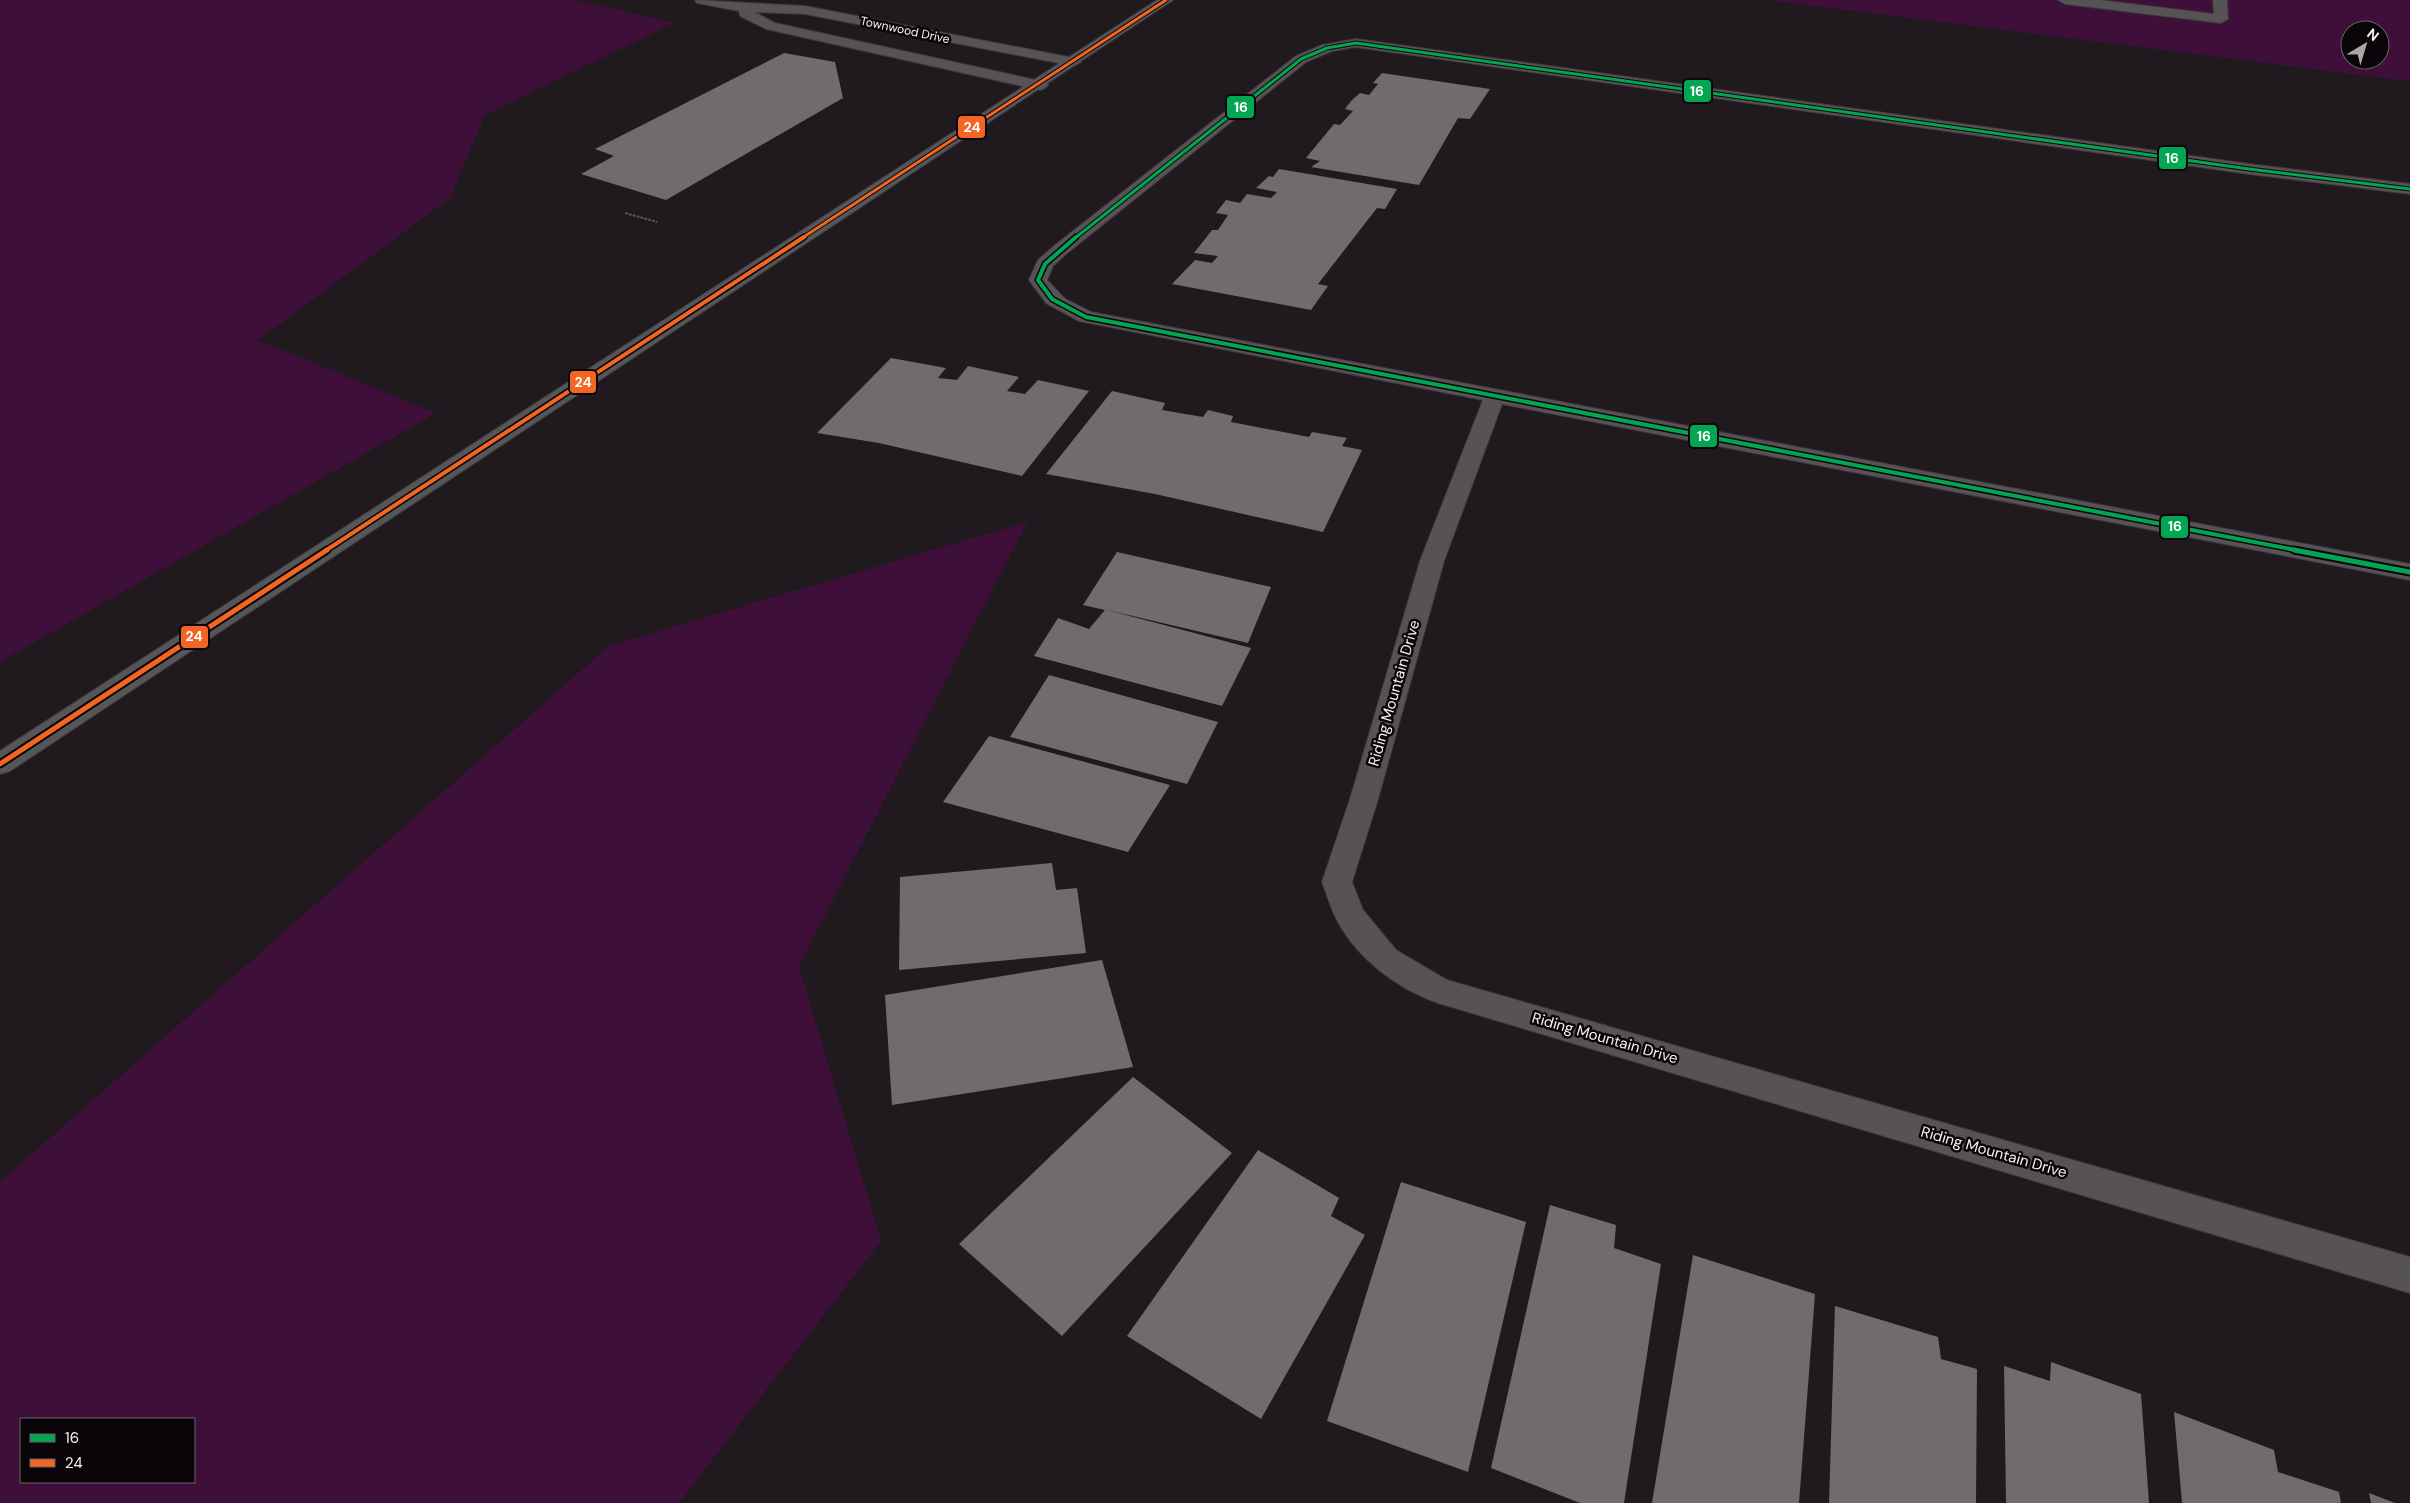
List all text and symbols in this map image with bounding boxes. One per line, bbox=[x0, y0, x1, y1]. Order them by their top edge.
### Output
street label: Townwood Drive bbox=[859, 13, 951, 47]
north arrow bbox=[2340, 20, 2390, 70]
text: N bbox=[2363, 25, 2383, 45]
line badge: 16 bbox=[1683, 79, 1712, 103]
text: 16 bbox=[1690, 82, 1704, 100]
line badge: 16 bbox=[1226, 95, 1255, 119]
text: 16 bbox=[1234, 98, 1248, 116]
line badge: 24 bbox=[957, 115, 986, 139]
text: 24 bbox=[963, 118, 981, 136]
line badge: 16 bbox=[2158, 146, 2187, 170]
text: 16 bbox=[2165, 149, 2179, 167]
line badge: 24 bbox=[569, 370, 597, 394]
text: 24 bbox=[574, 373, 592, 391]
line badge: 16 bbox=[1689, 424, 1718, 448]
text: 16 bbox=[1697, 427, 1711, 445]
line badge: 16 bbox=[2160, 515, 2189, 539]
text: 16 bbox=[2168, 517, 2182, 535]
street label: Riding Mountain Drive bbox=[1364, 618, 1424, 768]
line badge: 24 bbox=[180, 625, 209, 649]
text: 24 bbox=[185, 627, 203, 645]
street label: Riding Mountain Drive bbox=[1530, 1008, 1680, 1068]
street label: Riding Mountain Drive bbox=[1919, 1122, 2069, 1182]
legend bbox=[20, 1418, 195, 1483]
text: 16 bbox=[65, 1428, 79, 1448]
text: 24 bbox=[65, 1453, 83, 1473]

